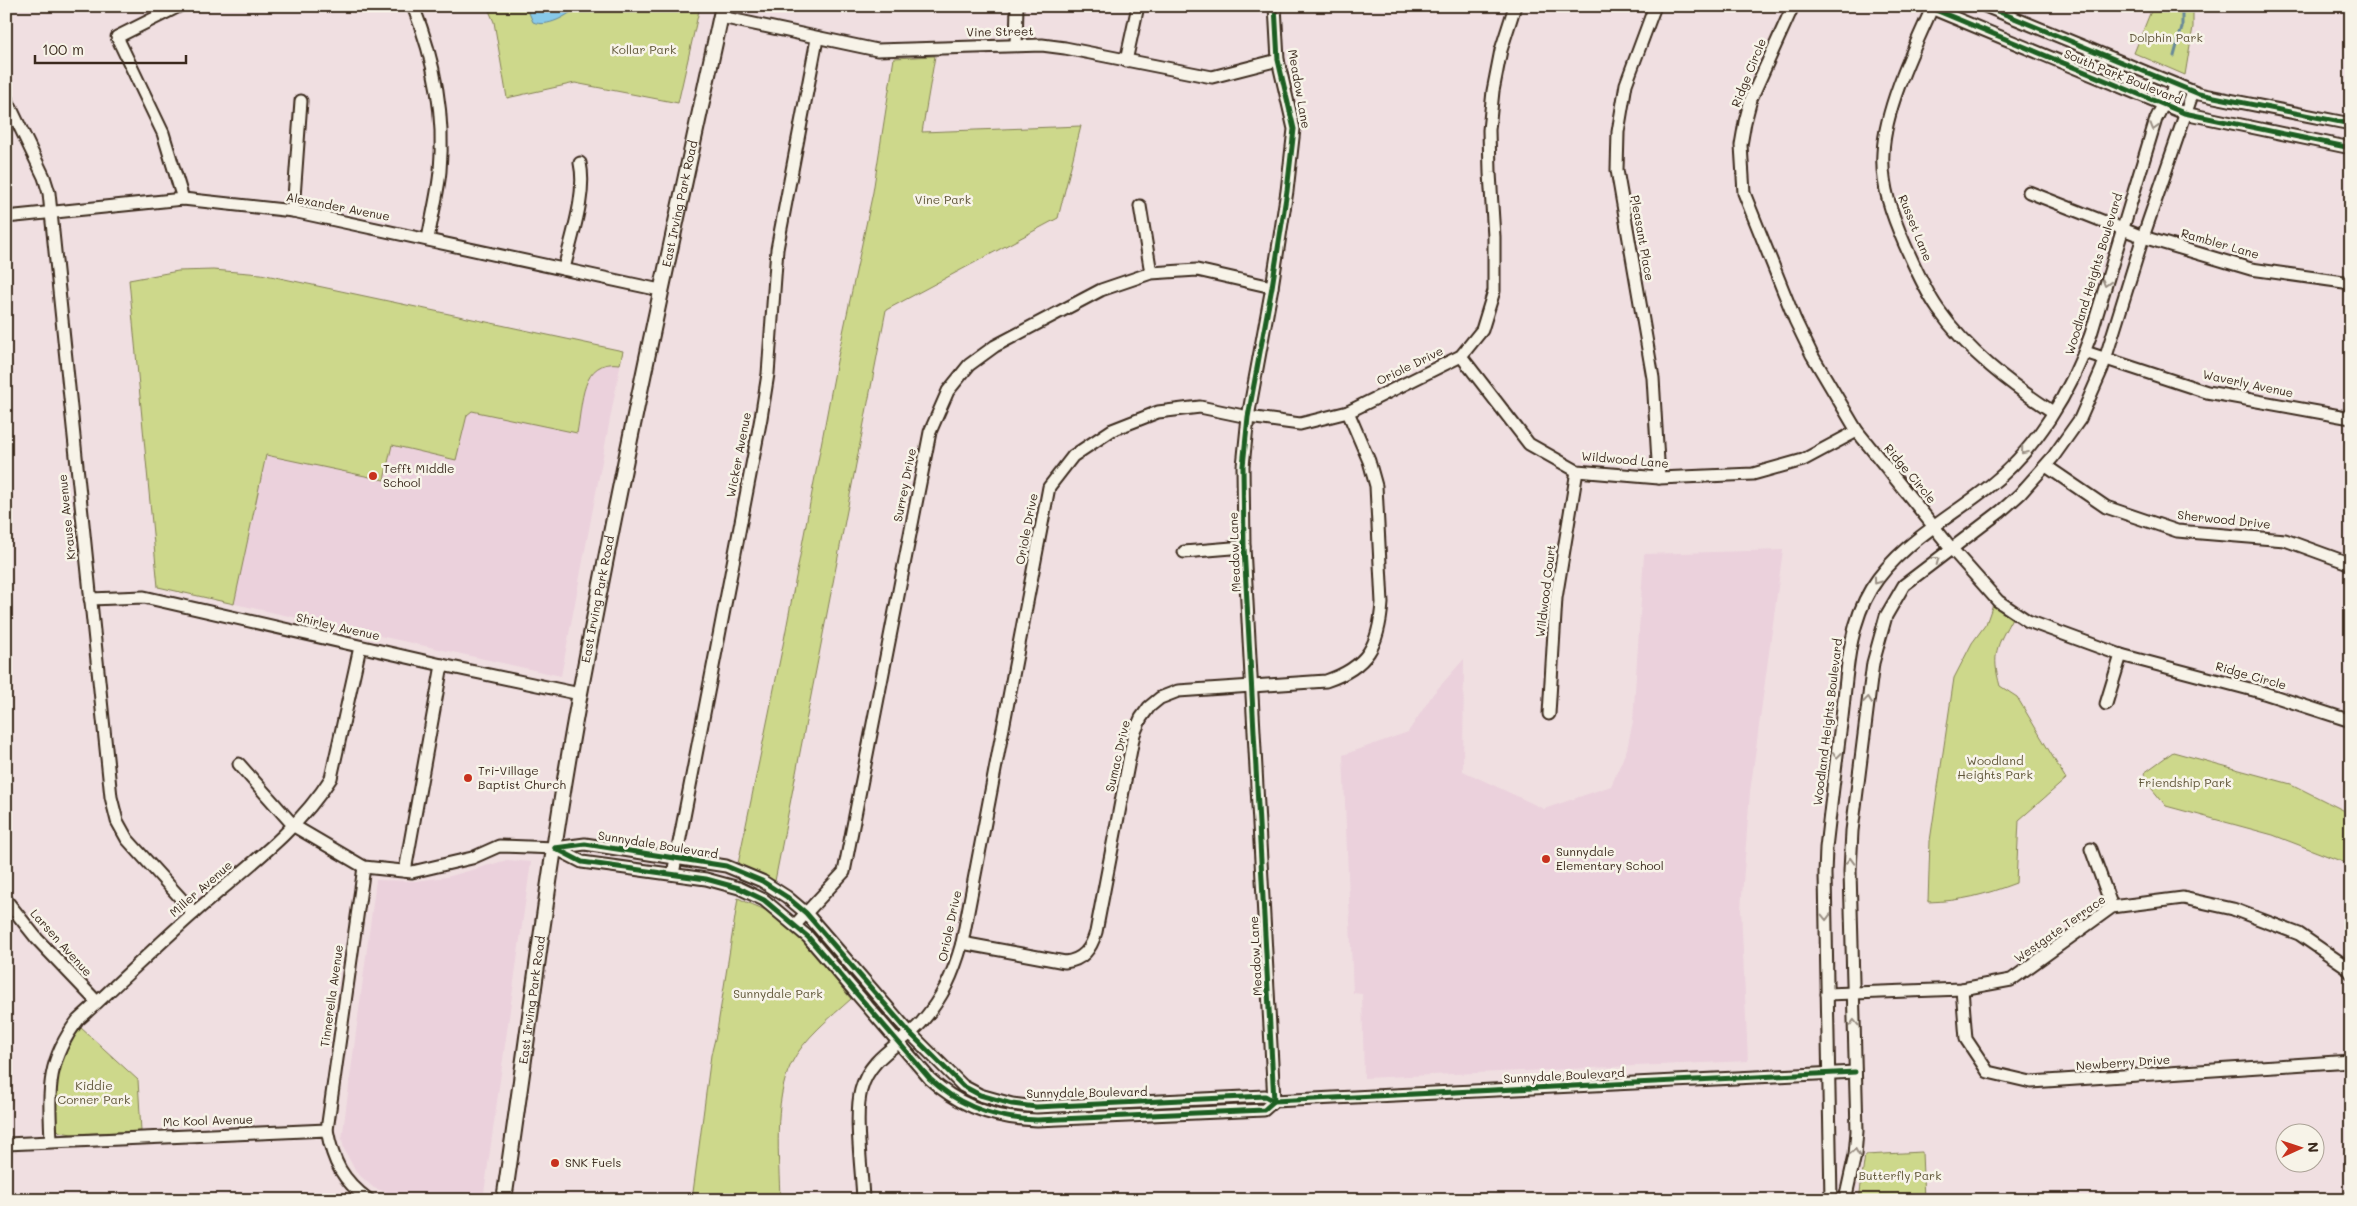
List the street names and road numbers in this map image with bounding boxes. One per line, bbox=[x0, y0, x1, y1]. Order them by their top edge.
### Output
street label: Vine Street bbox=[966, 22, 1034, 40]
street label: Ridge Circle bbox=[1727, 36, 1769, 109]
street label: South Park Boulevard bbox=[2062, 45, 2185, 107]
street label: Meadow Lane bbox=[1285, 48, 1315, 130]
street label: East Irving Park Road bbox=[658, 138, 701, 268]
street label: Alexander Avenue bbox=[285, 188, 391, 224]
street label: Woodland Heights Boulevard bbox=[2061, 191, 2125, 357]
street label: Russet Lane bbox=[1895, 192, 1937, 263]
street label: Pleasant Place bbox=[1628, 194, 1658, 282]
street label: Rambler Lane bbox=[2179, 224, 2261, 262]
street label: Oriole Drive bbox=[1374, 342, 1446, 388]
street label: Waverly Avenue bbox=[2201, 366, 2295, 400]
street label: Wicker Avenue bbox=[722, 411, 754, 499]
street label: Ridge Circle bbox=[1881, 440, 1940, 506]
street label: Surrey Drive bbox=[889, 447, 919, 523]
street label: Wildwood Lane bbox=[1581, 447, 1669, 471]
street label: Krause Avenue bbox=[54, 474, 78, 561]
street label: Oriole Drive bbox=[1011, 492, 1041, 566]
street label: Sherwood Drive bbox=[2177, 506, 2272, 532]
street label: Meadow Lane bbox=[1225, 512, 1243, 592]
street label: East Irving Park Road bbox=[577, 534, 617, 664]
street label: Wildwood Court bbox=[1531, 544, 1559, 638]
street label: Shirley Avenue bbox=[295, 609, 382, 643]
street label: Woodland Heights Boulevard bbox=[1809, 637, 1845, 806]
street label: Ridge Circle bbox=[2214, 657, 2289, 693]
street label: Sumac Drive bbox=[1101, 718, 1133, 793]
street label: Sunnydale Boulevard bbox=[597, 827, 720, 861]
street label: Miller Avenue bbox=[166, 857, 235, 920]
street label: Oriole Drive bbox=[934, 889, 964, 963]
street label: Westgate Terrace bbox=[2011, 891, 2108, 966]
street label: Larsen Avenue bbox=[27, 905, 96, 979]
street label: Meadow Lane bbox=[1245, 916, 1265, 997]
street label: East Irving Park Road bbox=[514, 934, 548, 1065]
street label: Tinnerella Avenue bbox=[316, 944, 346, 1048]
street label: Newberry Drive bbox=[2075, 1051, 2171, 1073]
street label: Sunnydale Boulevard bbox=[1503, 1064, 1625, 1086]
street label: Sunnydale Boulevard bbox=[1026, 1083, 1148, 1101]
street label: Mc Kool Avenue bbox=[163, 1110, 253, 1130]

